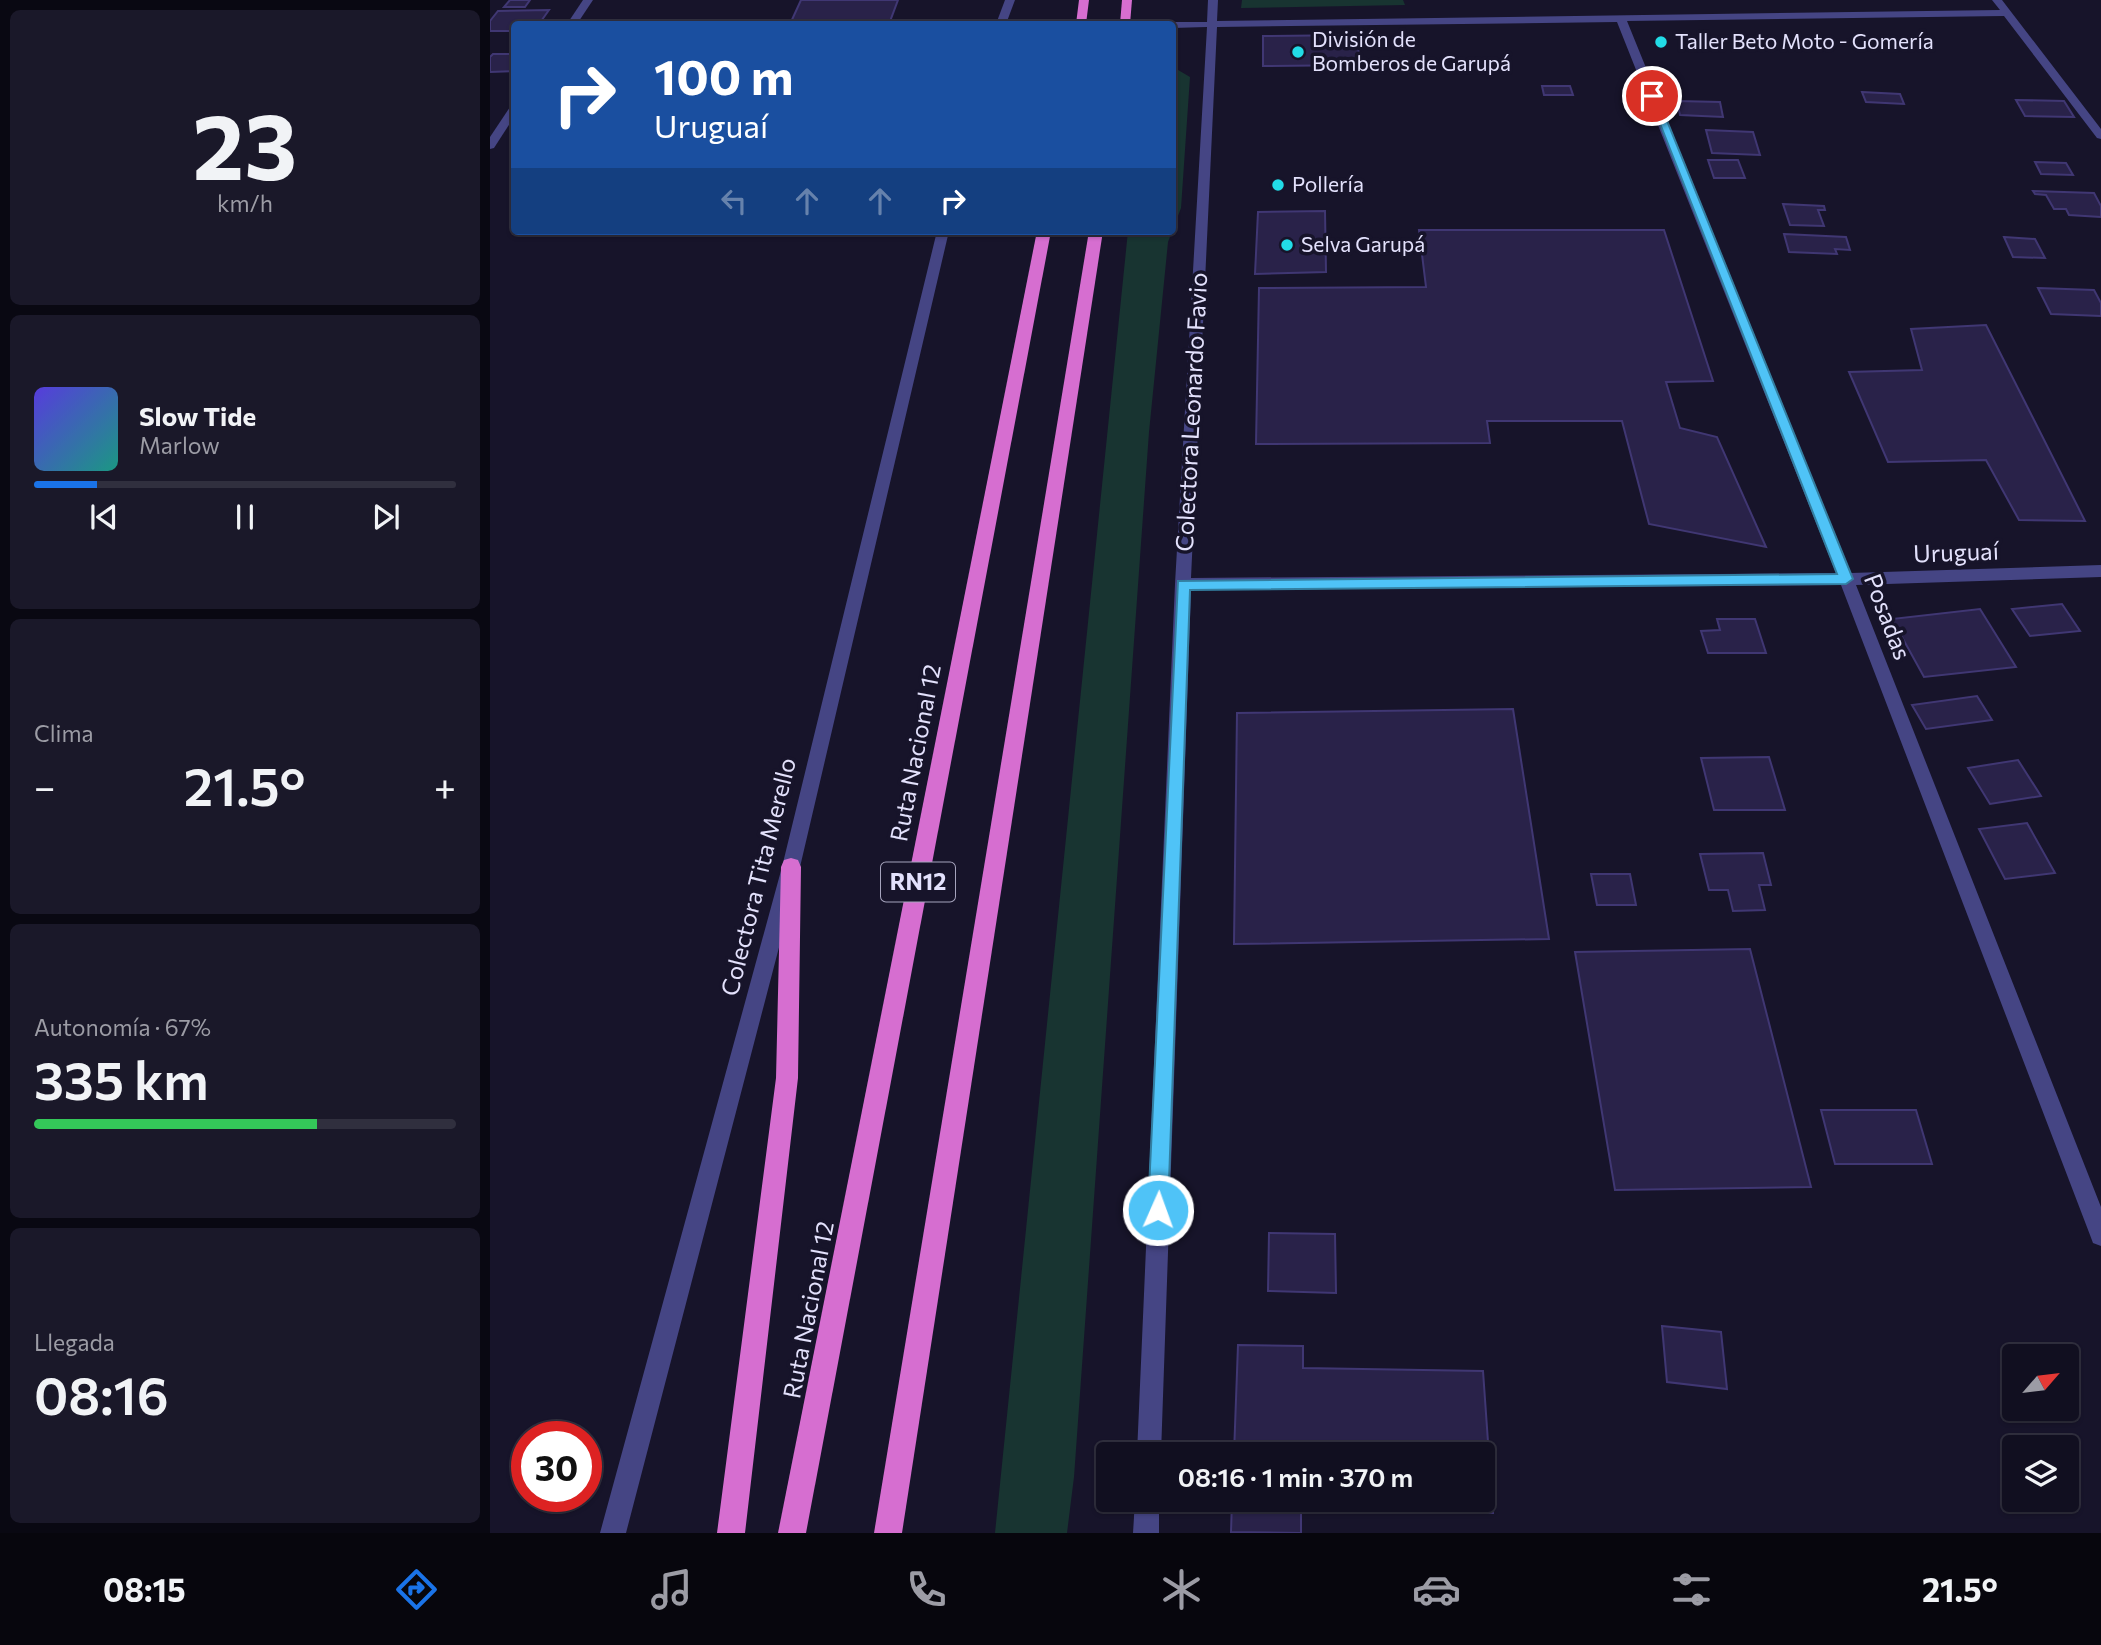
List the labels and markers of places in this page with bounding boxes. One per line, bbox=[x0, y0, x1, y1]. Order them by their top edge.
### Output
place label: División de Bomberos de Garupá bbox=[1312, 26, 1511, 75]
place label: Taller Beto Moto - Gomería bbox=[1675, 28, 1934, 53]
marker: Taller Beto Moto - Gomería bbox=[1653, 34, 1669, 50]
marker: División de Bomberos de Garupá bbox=[1290, 44, 1306, 60]
pin bbox=[1622, 66, 1682, 126]
place label: Pollería bbox=[1292, 171, 1364, 196]
marker: Pollería bbox=[1270, 177, 1286, 193]
place label: Selva Garupá bbox=[1301, 231, 1425, 256]
marker: Selva Garupá bbox=[1279, 237, 1295, 253]

